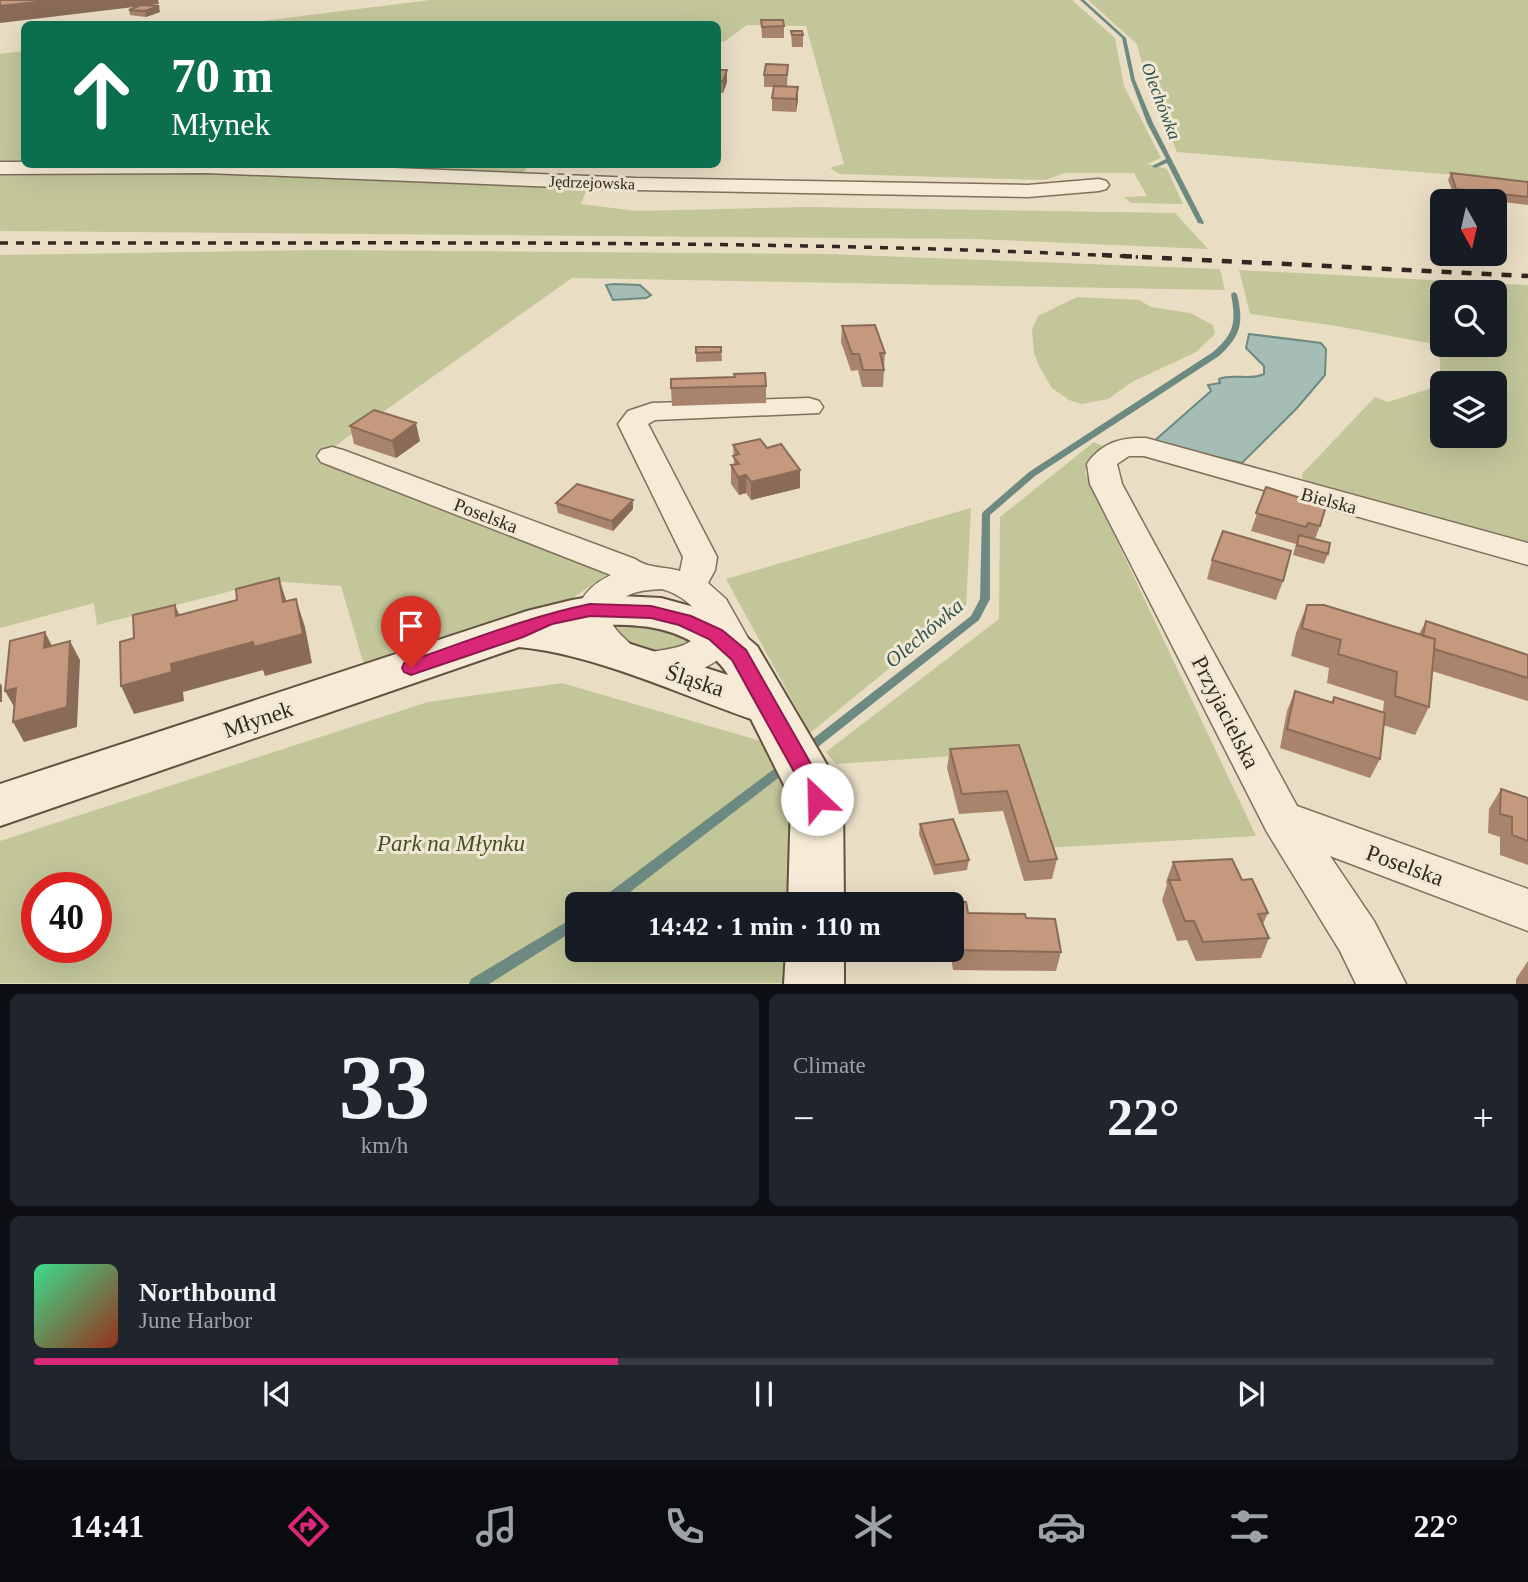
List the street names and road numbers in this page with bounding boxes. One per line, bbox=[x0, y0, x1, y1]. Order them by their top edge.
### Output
street label: Jędrzejowska bbox=[549, 173, 635, 193]
street label: Bielska bbox=[1299, 483, 1360, 518]
street label: Poselska bbox=[451, 494, 521, 537]
street label: Przyjacielska bbox=[1187, 652, 1265, 773]
street label: Śląska bbox=[662, 658, 728, 702]
street label: Młynek bbox=[220, 696, 297, 743]
street label: Poselska bbox=[1363, 840, 1447, 891]

